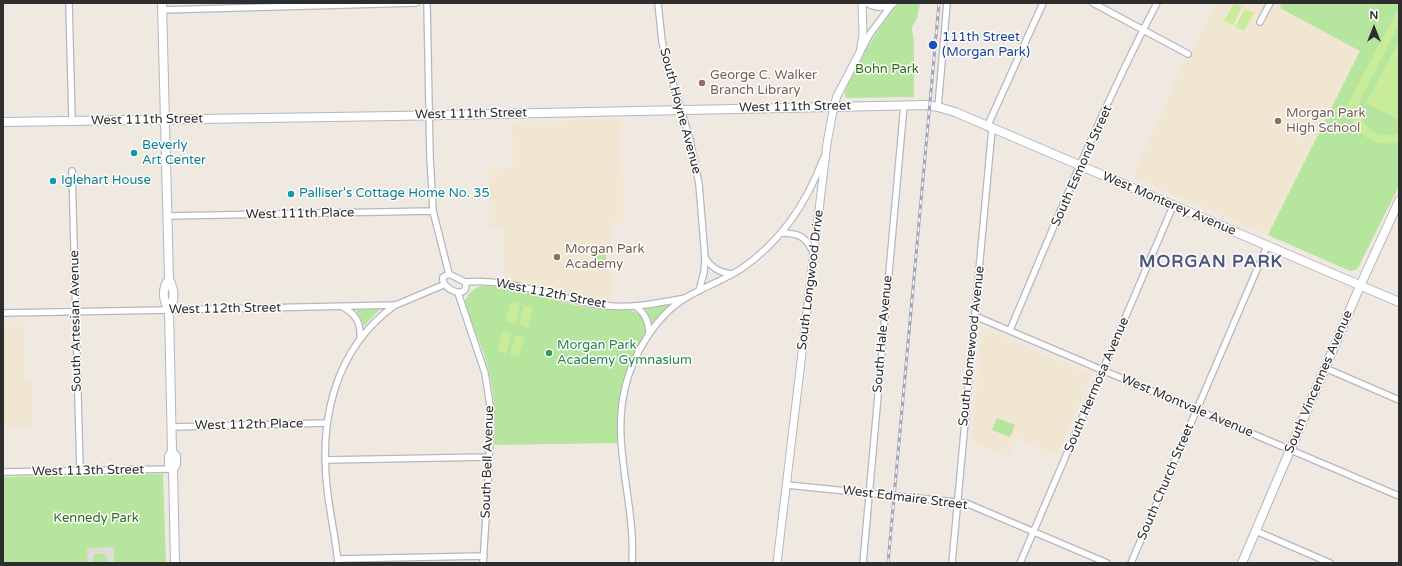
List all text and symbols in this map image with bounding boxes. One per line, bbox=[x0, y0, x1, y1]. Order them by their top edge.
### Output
north arrow bbox=[1354, 8, 1394, 48]
text: N bbox=[1370, 9, 1378, 22]
place label: 111th Street (Morgan Park) bbox=[942, 30, 1030, 61]
marker: 111th Street (Morgan Park) bbox=[927, 39, 939, 51]
street label: South Hoyne Avenue bbox=[656, 46, 704, 176]
park label: Bohn Park bbox=[855, 62, 919, 78]
place label: George C. Walker Branch Library bbox=[710, 68, 817, 99]
marker: George C. Walker Branch Library bbox=[697, 78, 707, 88]
street label: West 111th Street bbox=[739, 98, 851, 116]
street label: South Esmond Street bbox=[1048, 103, 1116, 229]
street label: West 111th Street bbox=[415, 105, 527, 123]
place label: Morgan Park High School bbox=[1286, 106, 1366, 137]
street label: West 111th Street bbox=[91, 111, 203, 129]
marker: Morgan Park High School bbox=[1273, 116, 1283, 126]
place label: Beverly Art Center bbox=[142, 138, 206, 169]
marker: Beverly Art Center bbox=[129, 148, 139, 158]
street label: West Monterey Avenue bbox=[1100, 169, 1238, 239]
place label: Iglehart House bbox=[61, 173, 151, 189]
marker: Iglehart House bbox=[48, 176, 58, 186]
place label: Palliser's Cottage Home No. 35 bbox=[299, 186, 490, 202]
marker: Palliser's Cottage Home No. 35 bbox=[286, 189, 296, 199]
street label: West 111th Place bbox=[246, 205, 354, 223]
street label: South Longwood Drive bbox=[795, 209, 827, 351]
place label: Morgan Park Academy bbox=[565, 242, 645, 273]
street label: South Artesian Avenue bbox=[67, 250, 85, 392]
marker: Morgan Park Academy bbox=[552, 252, 562, 262]
district label: MORGAN PARK bbox=[1139, 253, 1283, 273]
street label: South Homewood Avenue bbox=[956, 265, 988, 427]
street label: South Hale Avenue bbox=[870, 275, 896, 393]
street label: West 112th Street bbox=[494, 276, 608, 312]
street label: West 112th Street bbox=[169, 300, 281, 318]
street label: South Vincennes Avenue bbox=[1282, 308, 1356, 456]
street label: South Hermosa Avenue bbox=[1061, 315, 1133, 455]
place label: Morgan Park Academy Gymnasium bbox=[557, 338, 692, 369]
marker: Morgan Park Academy Gymnasium bbox=[544, 348, 554, 358]
street label: West Montvale Avenue bbox=[1119, 371, 1255, 441]
street label: South Bell Avenue bbox=[478, 405, 498, 519]
street label: West 112th Place bbox=[195, 416, 303, 434]
street label: South Church Street bbox=[1134, 421, 1198, 543]
street label: West 113th Street bbox=[32, 462, 144, 480]
street label: West Edmaire Street bbox=[842, 483, 968, 513]
park label: Kennedy Park bbox=[53, 511, 139, 527]

